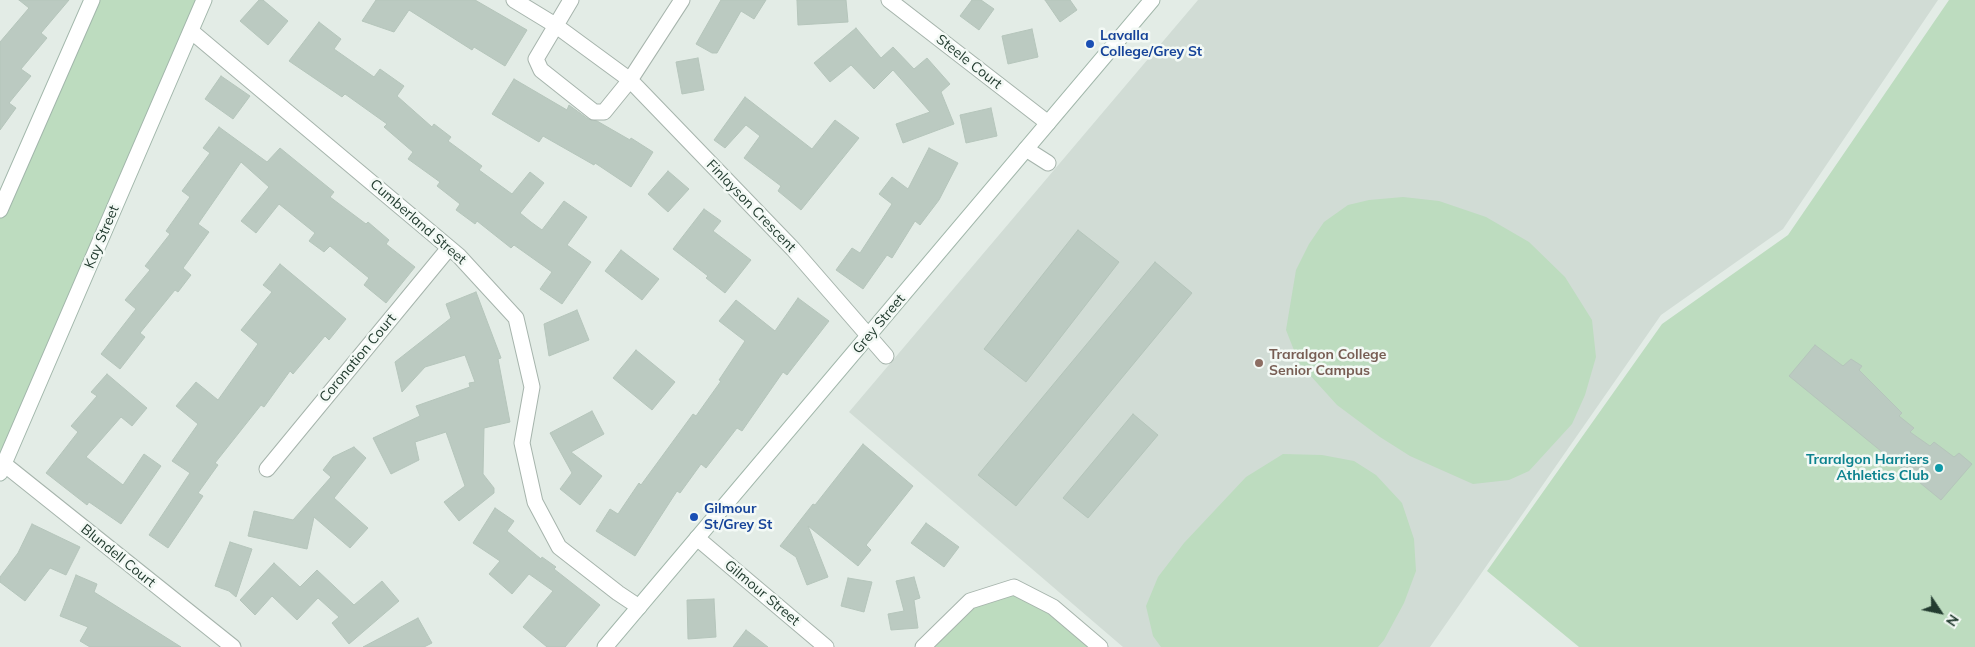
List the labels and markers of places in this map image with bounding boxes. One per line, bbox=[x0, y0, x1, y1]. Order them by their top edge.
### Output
place label: Lavalla College/Grey St bbox=[1100, 28, 1202, 60]
marker: Lavalla College/Grey St bbox=[1084, 38, 1096, 50]
place label: Traralgon College Senior Campus bbox=[1269, 347, 1386, 380]
marker: Traralgon College Senior Campus bbox=[1253, 357, 1265, 369]
place label: Traralgon Harriers Athletics Club bbox=[1806, 452, 1929, 484]
marker: Traralgon Harriers Athletics Club bbox=[1933, 462, 1945, 474]
place label: Gilmour St/Grey St bbox=[704, 501, 772, 534]
marker: Gilmour St/Grey St bbox=[688, 511, 700, 523]

